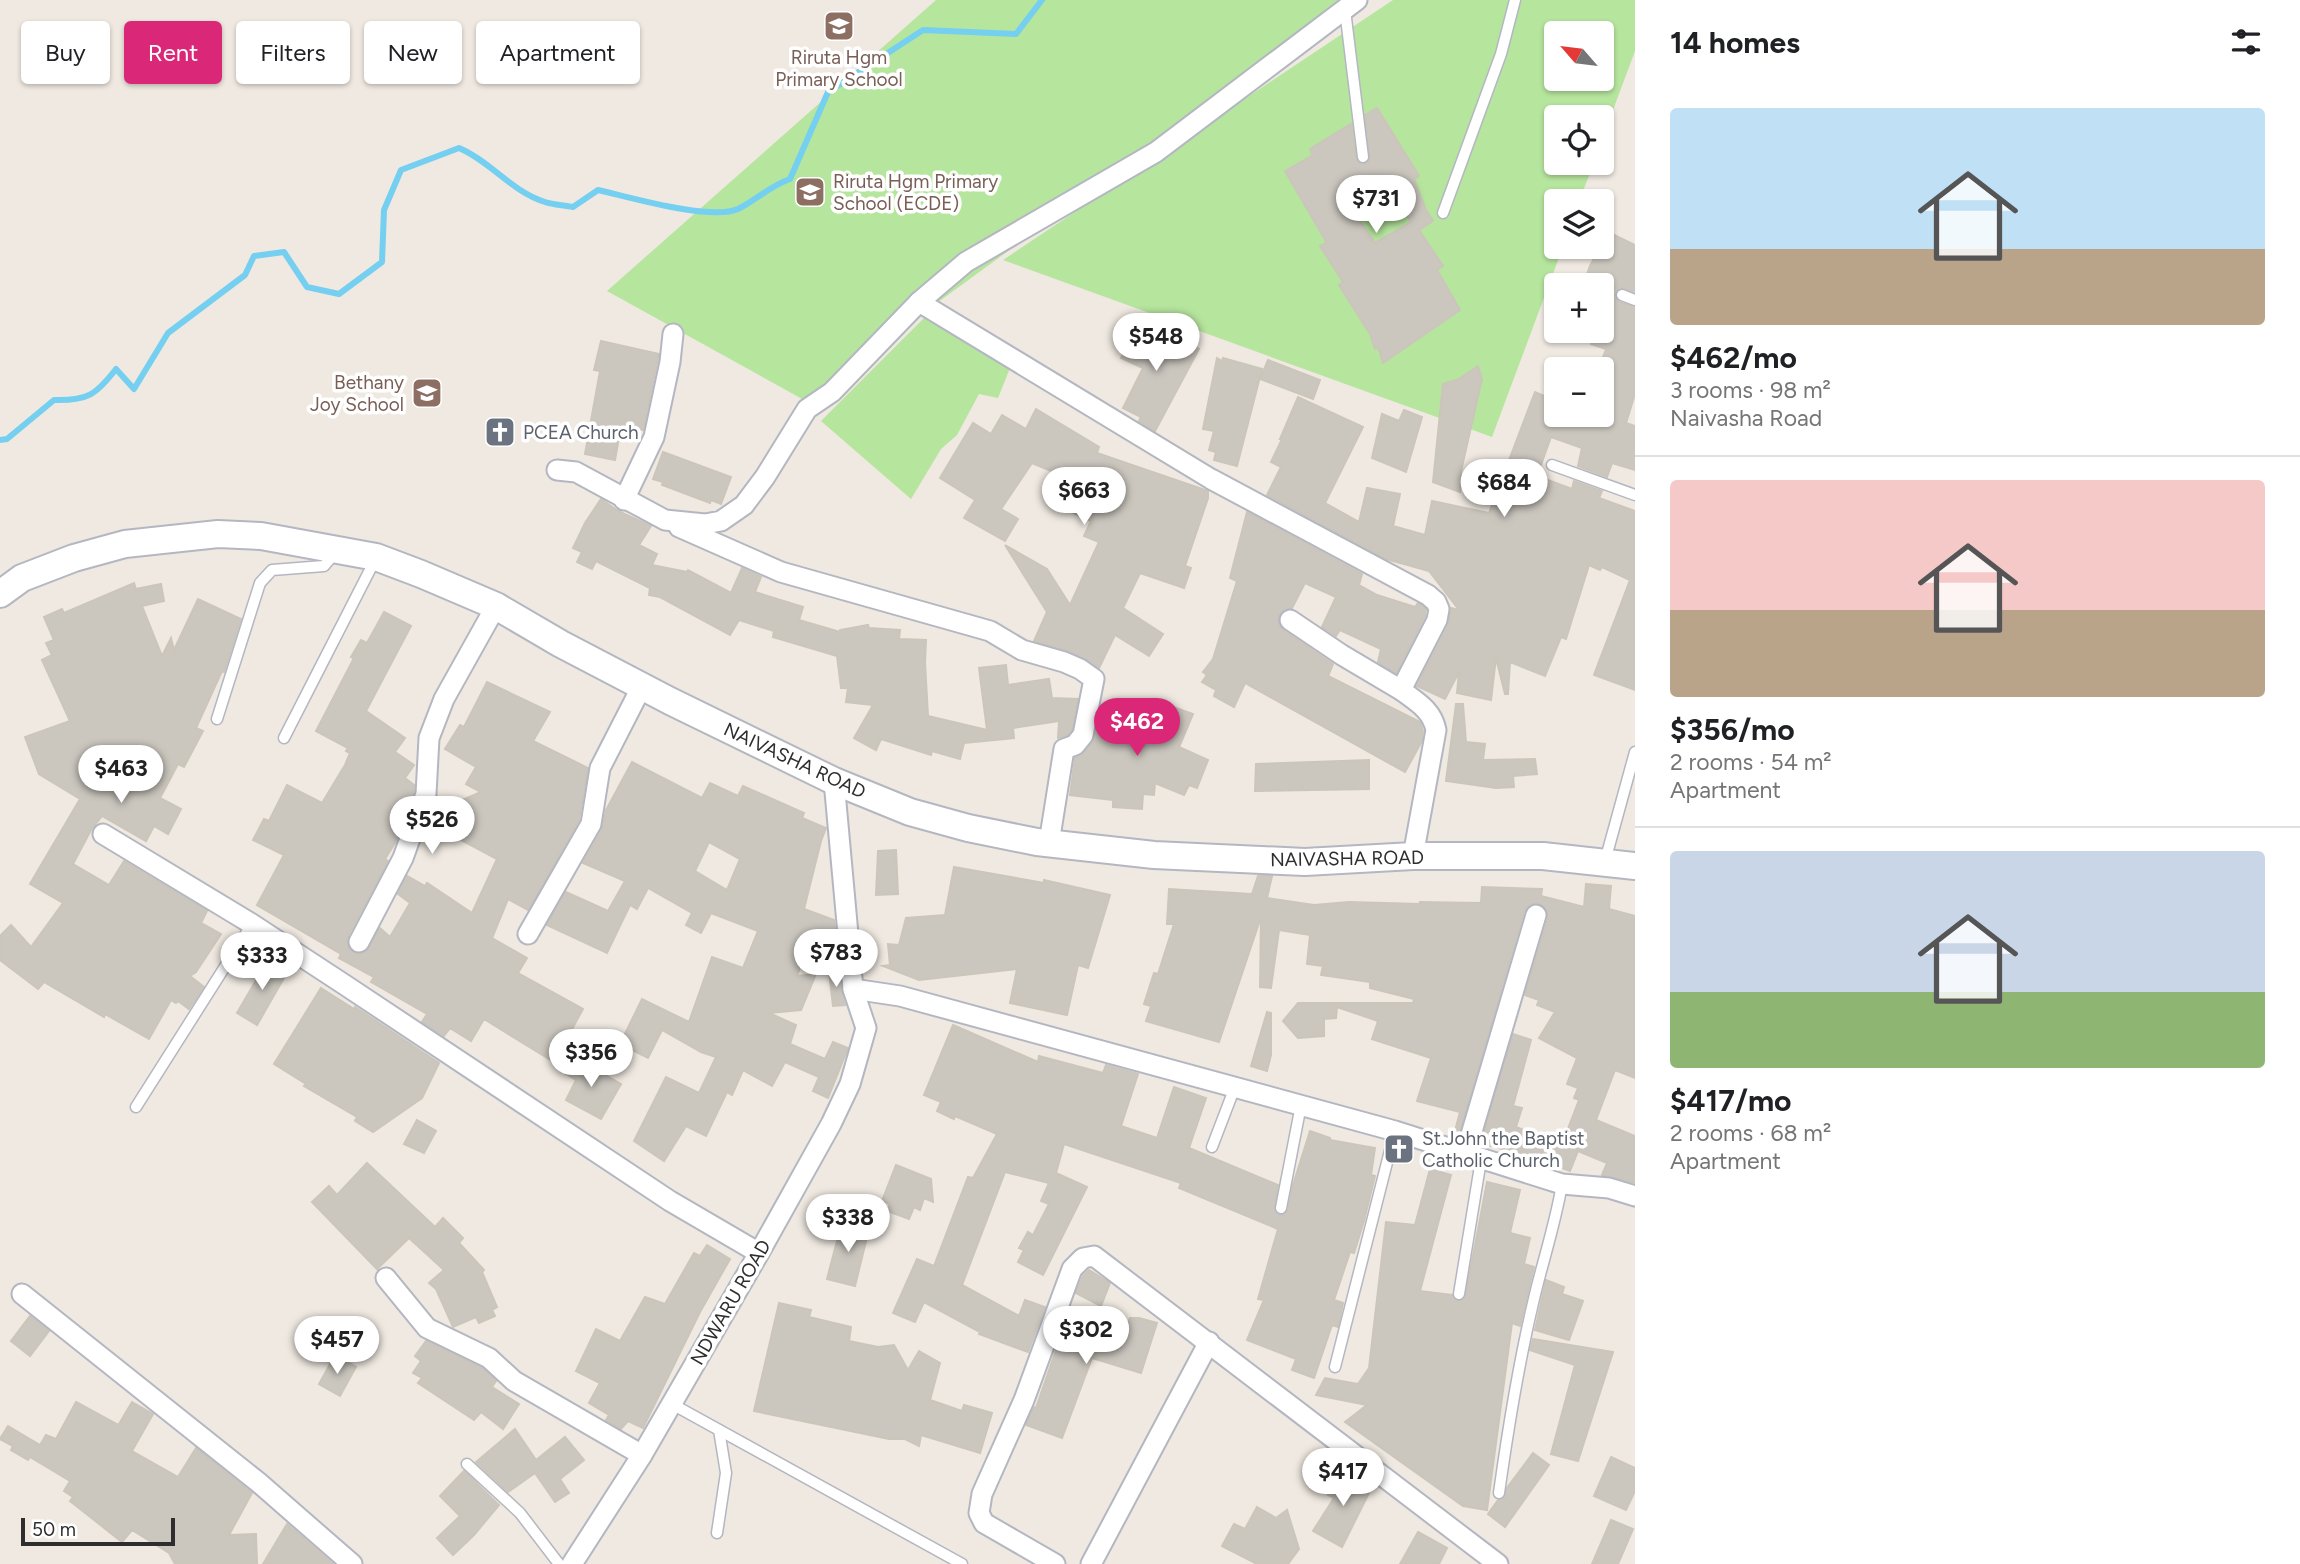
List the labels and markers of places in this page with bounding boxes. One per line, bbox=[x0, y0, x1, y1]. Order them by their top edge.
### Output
school or university icon: Riruta Hgm Primary School bbox=[822, 9, 856, 43]
place label: Riruta Hgm Primary School bbox=[775, 46, 903, 91]
place label: Riruta Hgm Primary School (ECDE) bbox=[833, 170, 998, 215]
school or university icon: Riruta Hgm Primary School (ECDE) bbox=[793, 175, 827, 209]
pin: $731 bbox=[1335, 176, 1417, 235]
pin: $548 bbox=[1115, 314, 1197, 373]
place label: Bethany Joy School bbox=[310, 371, 404, 416]
school or university icon: Bethany Joy School bbox=[410, 376, 444, 410]
church icon: PCEA Church bbox=[483, 415, 517, 449]
place label: PCEA Church bbox=[523, 421, 639, 444]
pin: $684 bbox=[1463, 460, 1545, 519]
pin: $663 bbox=[1043, 468, 1125, 527]
pin: $462 bbox=[1096, 698, 1178, 758]
pin: $463 bbox=[80, 746, 162, 805]
pin: $526 bbox=[391, 796, 473, 856]
pin: $783 bbox=[795, 930, 877, 989]
pin: $333 bbox=[221, 932, 303, 992]
pin: $356 bbox=[550, 1030, 632, 1089]
place label: St.John the Baptist Catholic Church bbox=[1422, 1127, 1585, 1172]
church icon: St.John the Baptist Catholic Church bbox=[1382, 1132, 1416, 1166]
pin: $338 bbox=[807, 1194, 889, 1254]
pin: $302 bbox=[1045, 1306, 1127, 1366]
pin: $457 bbox=[296, 1316, 378, 1376]
pin: $417 bbox=[1302, 1448, 1384, 1508]

